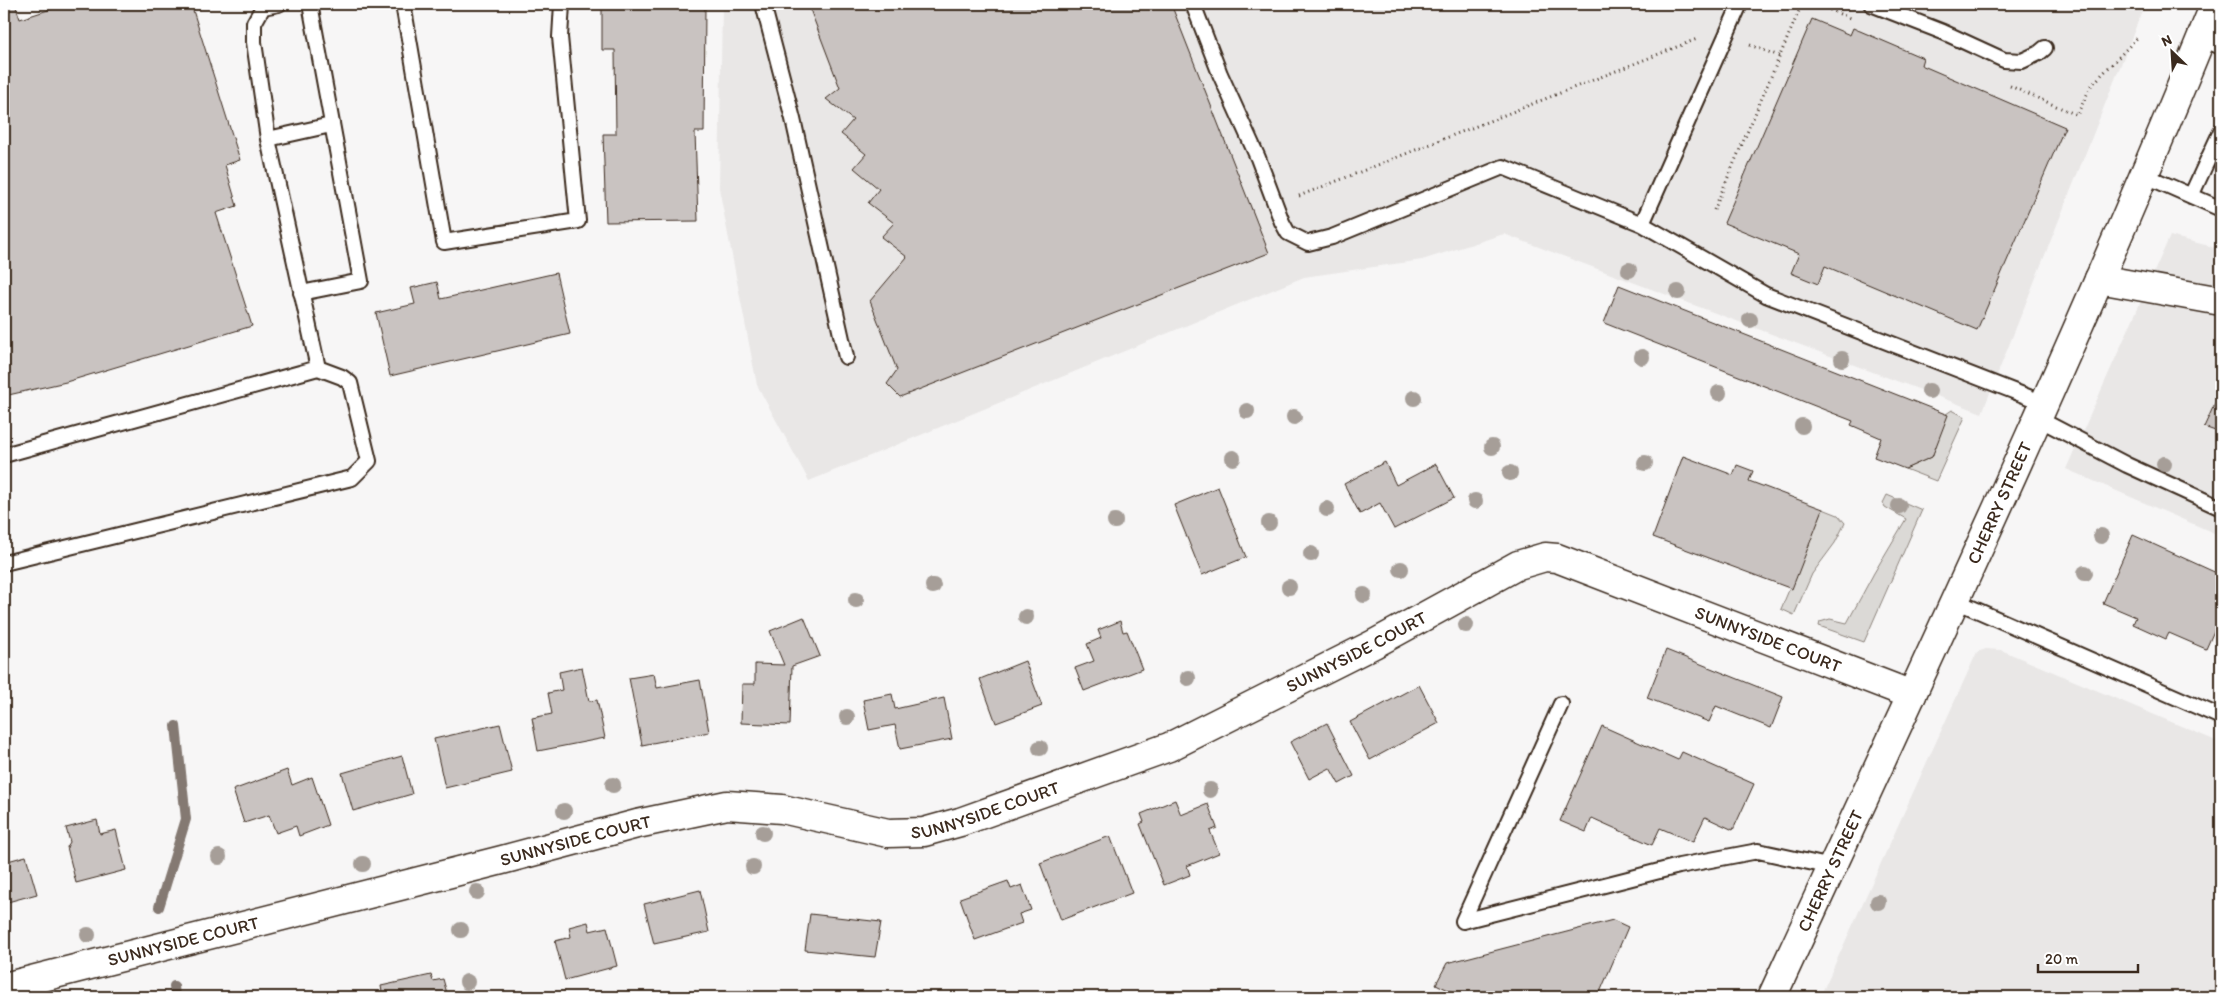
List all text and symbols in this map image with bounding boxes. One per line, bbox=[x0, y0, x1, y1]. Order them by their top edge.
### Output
north arrow bbox=[2148, 28, 2198, 78]
text: N bbox=[2159, 31, 2175, 50]
street label: CHERRY STREET bbox=[1962, 438, 2037, 567]
street label: SUNNYSIDE COURT bbox=[1692, 601, 1844, 678]
street label: SUNNYSIDE COURT bbox=[1282, 606, 1430, 697]
street label: SUNNYSIDE COURT bbox=[911, 776, 1062, 843]
street label: CHERRY STREET bbox=[1793, 806, 1868, 935]
street label: SUNNYSIDE COURT bbox=[498, 810, 653, 871]
street label: SUNNYSIDE COURT bbox=[105, 911, 261, 971]
scale bar bbox=[2038, 941, 2138, 973]
text: 20 m bbox=[2045, 950, 2079, 968]

